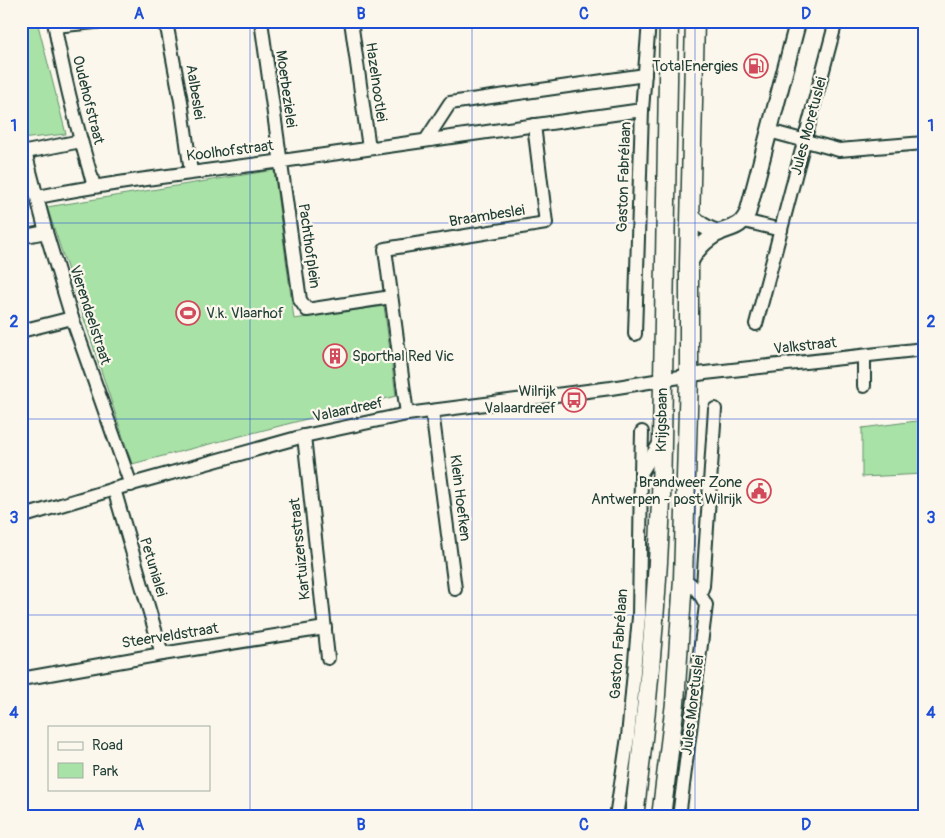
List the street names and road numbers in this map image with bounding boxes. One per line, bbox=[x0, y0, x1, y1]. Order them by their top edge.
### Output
street label: Hazelnootlei bbox=[361, 41, 391, 123]
street label: Moerbezielei bbox=[271, 49, 301, 129]
street label: Oudehofstraat bbox=[68, 54, 108, 147]
street label: Aalbeslei bbox=[181, 63, 209, 121]
street label: Jules Moretuslei bbox=[787, 75, 831, 177]
street label: Gaston Fabrélaan bbox=[613, 121, 635, 233]
street label: Koolhofstraat bbox=[185, 136, 276, 166]
street label: Braambeslei bbox=[448, 201, 526, 231]
street label: Pachthofplein bbox=[294, 202, 324, 290]
street label: Vierendeelstraat bbox=[65, 263, 115, 368]
street label: Valkstraat bbox=[772, 333, 838, 359]
street label: Krijgsbaan bbox=[652, 388, 672, 452]
street label: Valaardreef bbox=[311, 393, 385, 427]
street label: Klein Hoefken bbox=[445, 454, 475, 542]
street label: Kartuizersstraat bbox=[285, 496, 315, 601]
street label: Petunialei bbox=[135, 535, 171, 599]
street label: Gaston Fabrélaan bbox=[606, 588, 632, 700]
street label: Steerveldstraat bbox=[120, 619, 221, 653]
street label: Jules Moretuslei bbox=[677, 653, 709, 756]

